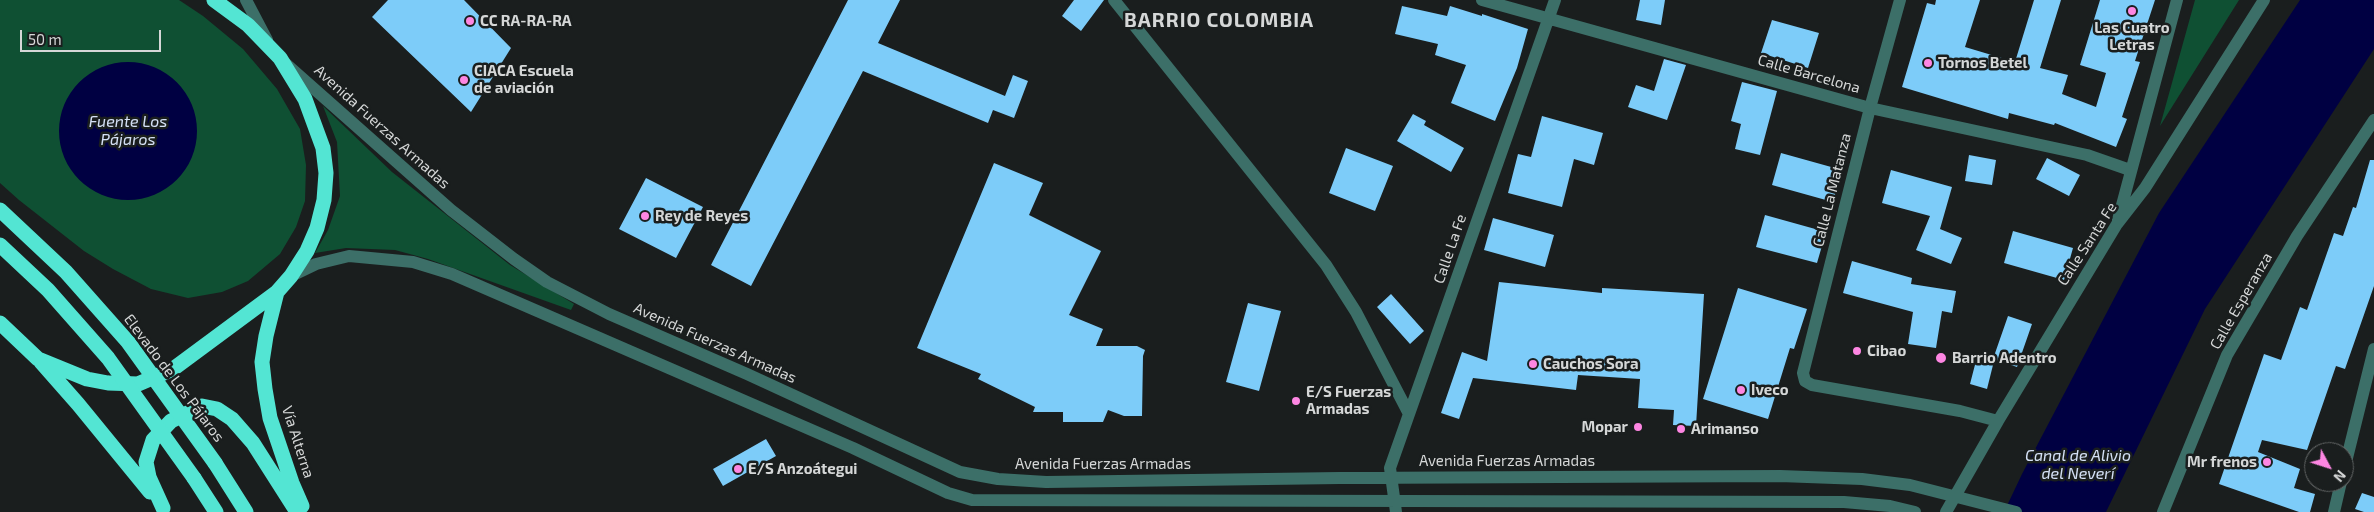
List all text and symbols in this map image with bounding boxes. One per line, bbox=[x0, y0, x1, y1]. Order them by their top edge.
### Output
marker: Las Cuatro Letras bbox=[2126, 5, 2138, 17]
district label: BARRIO COLOMBIA bbox=[1122, 8, 1316, 32]
place label: CC RA-RA-RA bbox=[480, 12, 572, 30]
marker: CC RA-RA-RA bbox=[464, 15, 476, 27]
place label: Las Cuatro Letras bbox=[2094, 19, 2170, 54]
scale bar bbox=[22, 20, 164, 52]
text: 50 m bbox=[28, 30, 62, 48]
street label: Calle Barcelona bbox=[1756, 51, 1862, 97]
place label: Tornos Betel bbox=[1938, 54, 2027, 72]
marker: Tornos Betel bbox=[1922, 57, 1934, 69]
street label: Avenida Fuerzas Armadas bbox=[311, 61, 453, 193]
place label: CIACA Escuela de aviación bbox=[474, 62, 574, 97]
marker: CIACA Escuela de aviación bbox=[458, 74, 470, 86]
water label: Fuente Los Pájaros bbox=[89, 112, 167, 150]
street label: Calle La Matanza bbox=[1809, 131, 1855, 249]
street label: Calle Santa Fe bbox=[2053, 199, 2121, 289]
place label: Rey de Reyes bbox=[655, 207, 748, 225]
marker: Rey de Reyes bbox=[639, 210, 651, 222]
street label: Calle La Fe bbox=[1430, 212, 1470, 286]
street label: Calle Esperanza bbox=[2206, 249, 2276, 353]
street label: Avenida Fuerzas Armadas bbox=[631, 299, 799, 387]
street label: Elevado de Los Pájaros bbox=[120, 310, 228, 446]
place label: Cibao bbox=[1867, 342, 1906, 360]
marker: Cibao bbox=[1851, 345, 1863, 357]
place label: Barrio Adentro bbox=[1952, 349, 2057, 367]
marker: Barrio Adentro bbox=[1934, 351, 1948, 365]
place label: Cauchos Sora bbox=[1543, 355, 1639, 373]
marker: Cauchos Sora bbox=[1527, 358, 1539, 370]
place label: Iveco bbox=[1751, 381, 1789, 399]
place label: E/S Fuerzas Armadas bbox=[1306, 383, 1391, 418]
marker: Iveco bbox=[1735, 384, 1747, 396]
marker: E/S Fuerzas Armadas bbox=[1290, 395, 1302, 407]
street label: Vía Alterna bbox=[278, 404, 318, 480]
place label: Mopar bbox=[1581, 418, 1628, 436]
place label: Arimanso bbox=[1691, 420, 1759, 438]
marker: Mopar bbox=[1632, 421, 1644, 433]
marker: Arimanso bbox=[1675, 423, 1687, 435]
north arrow bbox=[2304, 442, 2354, 492]
water label: Canal de Alivio del Neverí bbox=[2025, 446, 2131, 484]
street label: Avenida Fuerzas Armadas bbox=[1419, 452, 1595, 470]
place label: Mr frenos bbox=[2187, 453, 2257, 471]
street label: Avenida Fuerzas Armadas bbox=[1015, 455, 1191, 473]
marker: Mr frenos bbox=[2261, 456, 2273, 468]
place label: E/S Anzoátegui bbox=[748, 460, 857, 478]
marker: E/S Anzoátegui bbox=[732, 463, 744, 475]
text: N bbox=[2330, 467, 2350, 486]

